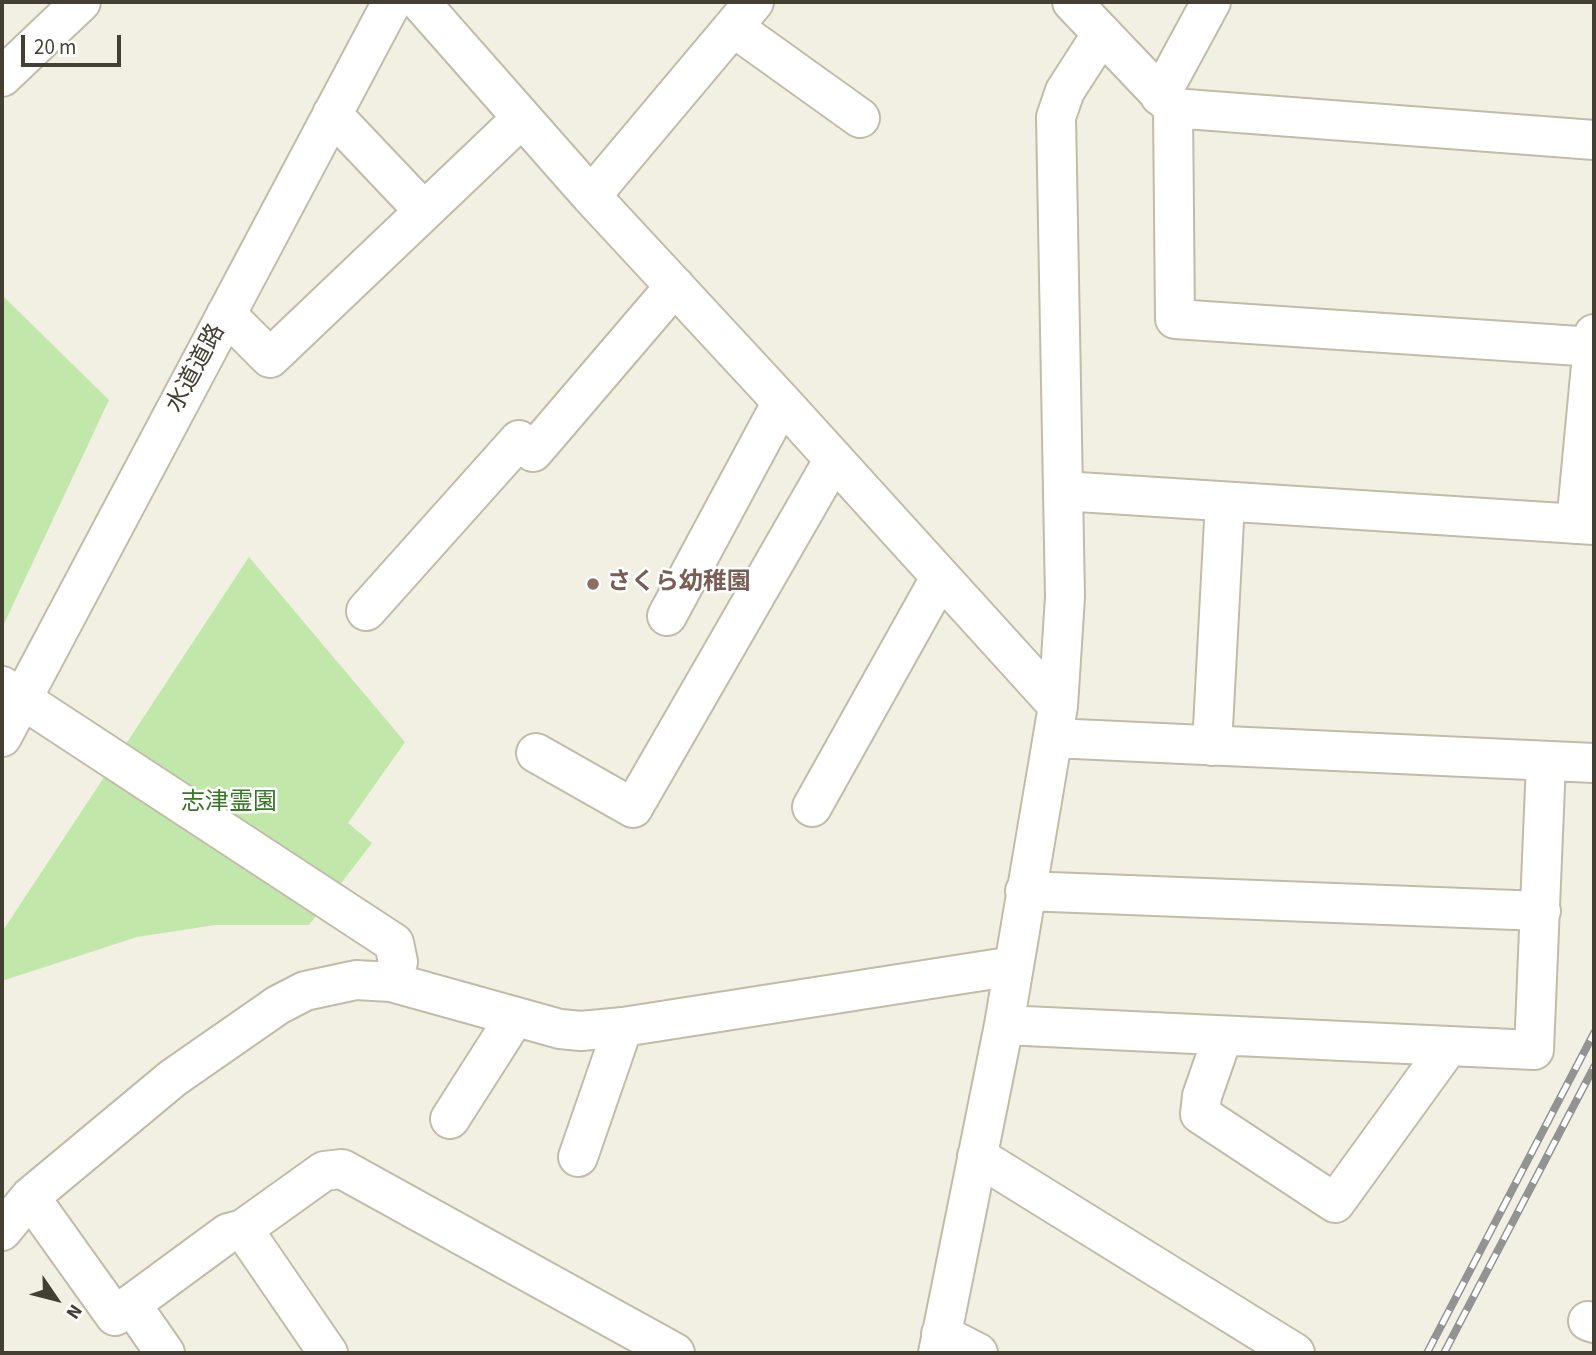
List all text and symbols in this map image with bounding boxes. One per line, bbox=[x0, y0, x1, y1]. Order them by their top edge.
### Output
scale bar bbox=[24, 21, 124, 65]
text: 20 m bbox=[34, 32, 76, 62]
street label: 水道道路 bbox=[162, 320, 232, 418]
place label: さくら幼稚園 bbox=[607, 570, 751, 598]
marker: さくら幼稚園 bbox=[585, 576, 601, 592]
park label: 志津霊園 bbox=[181, 790, 277, 818]
north arrow bbox=[21, 1264, 91, 1334]
text: N bbox=[59, 1298, 88, 1324]

